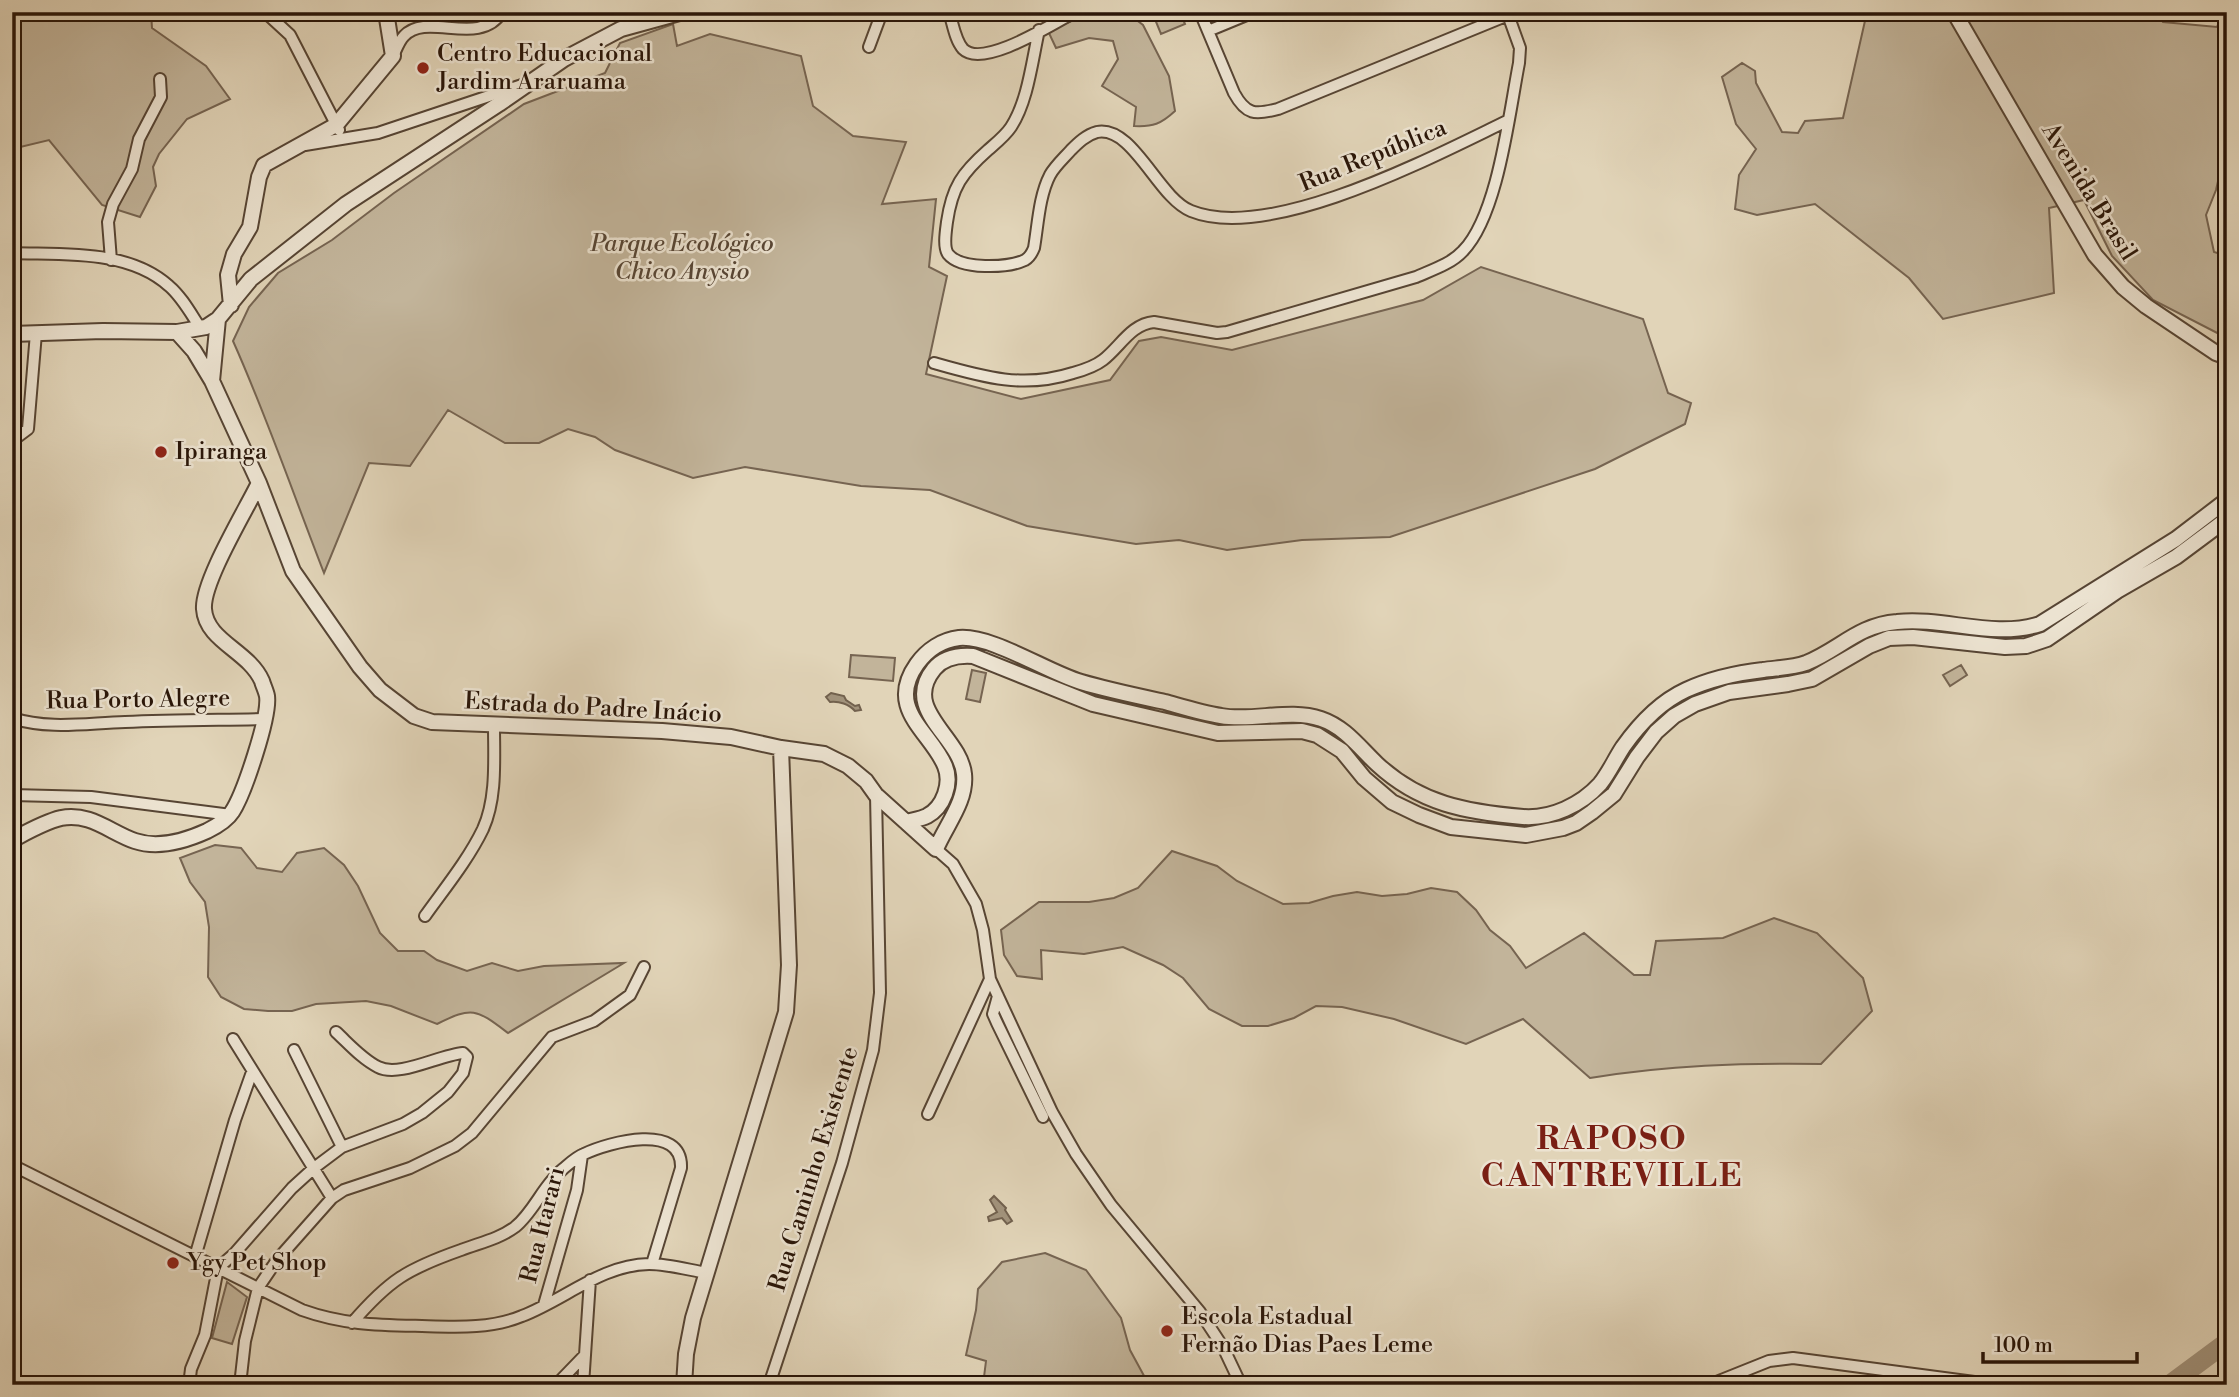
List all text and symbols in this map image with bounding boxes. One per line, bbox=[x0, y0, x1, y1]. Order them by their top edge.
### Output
place label: Centro Educacional Jardim Araruama bbox=[436, 39, 652, 97]
marker: Centro Educacional Jardim Araruama bbox=[415, 60, 431, 76]
street label: Rua República bbox=[1295, 112, 1452, 199]
street label: Avenida Brasil bbox=[2034, 117, 2143, 266]
park label: Parque Ecológico Chico Anysio bbox=[590, 229, 773, 287]
place label: Ipiranga bbox=[175, 437, 268, 467]
marker: Ipiranga bbox=[153, 444, 169, 460]
street label: Rua Porto Alegre bbox=[46, 683, 230, 717]
street label: Estrada do Padre Inácio bbox=[463, 686, 723, 730]
street label: Rua Caminho Existente bbox=[762, 1043, 866, 1295]
district label: RAPOSO CANTREVILLE bbox=[1481, 1119, 1743, 1196]
street label: Rua Itarari bbox=[514, 1164, 572, 1286]
place label: Ygy Pet Shop bbox=[185, 1248, 327, 1278]
marker: Ygy Pet Shop bbox=[165, 1255, 181, 1271]
place label: Escola Estadual Fernão Dias Paes Leme bbox=[1181, 1302, 1433, 1360]
scale bar bbox=[1983, 1320, 2138, 1364]
marker: Escola Estadual Fernão Dias Paes Leme bbox=[1159, 1323, 1175, 1339]
text: 100 m bbox=[1994, 1333, 2053, 1359]

